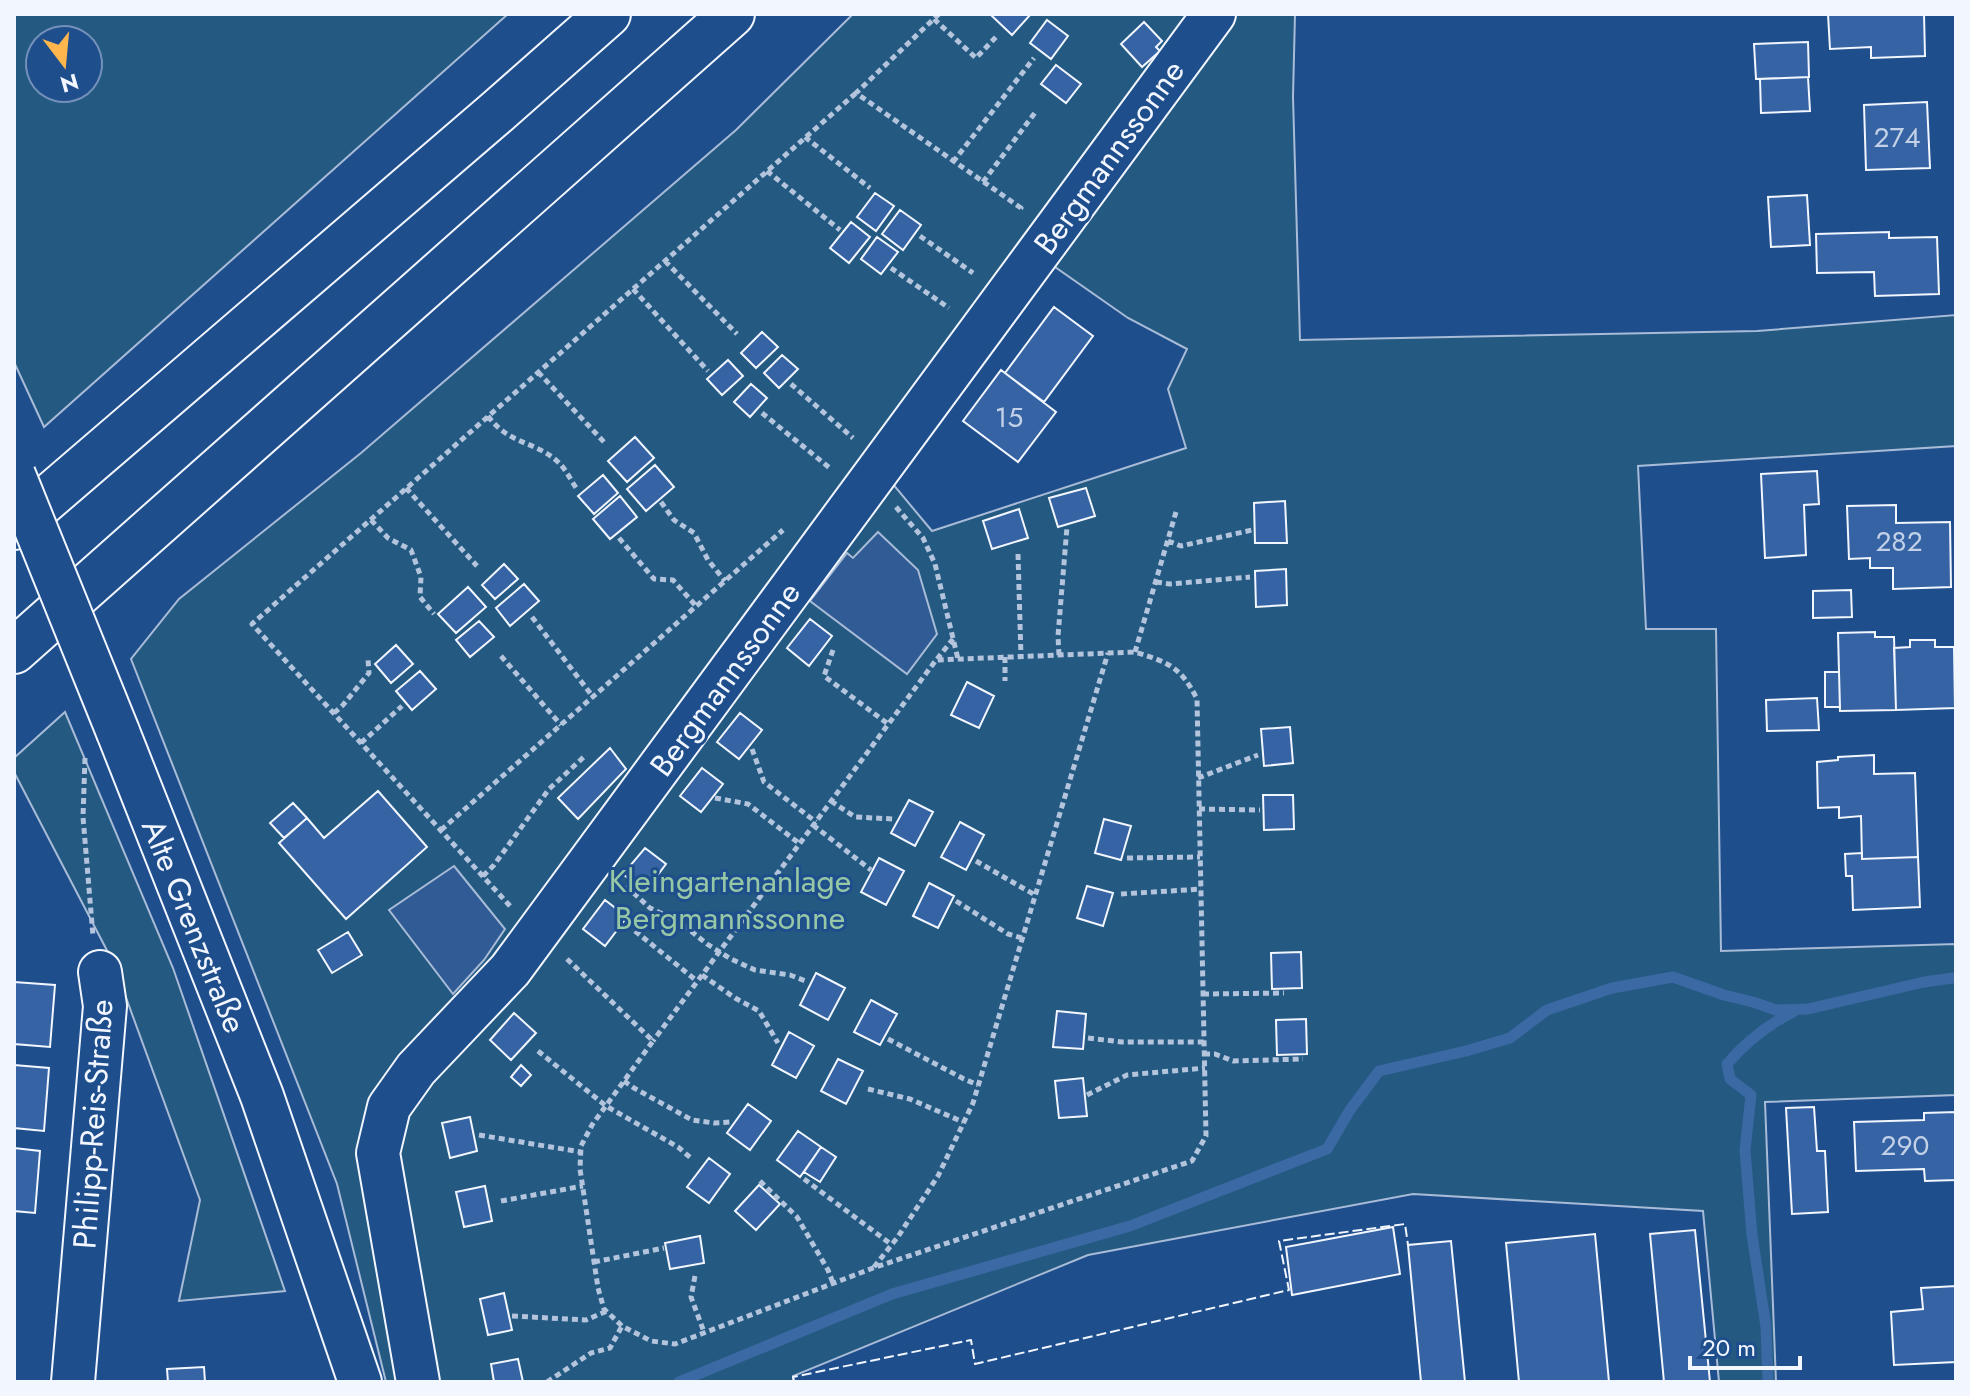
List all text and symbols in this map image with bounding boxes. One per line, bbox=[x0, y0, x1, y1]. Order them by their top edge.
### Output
north arrow bbox=[24, 24, 104, 104]
street label: Bergmannssonne bbox=[1023, 50, 1195, 264]
text: N bbox=[57, 65, 82, 101]
house number: 274 bbox=[1874, 117, 1920, 158]
house number: 15 bbox=[995, 397, 1023, 438]
house number: 282 bbox=[1875, 521, 1923, 562]
street label: Bergmannssonne bbox=[639, 572, 811, 786]
street label: Alte Grenzstraße bbox=[130, 812, 258, 1040]
park label: Kleingartenanlage Bergmannssonne bbox=[609, 858, 851, 941]
street label: Philipp-Reis-Straße bbox=[61, 998, 125, 1250]
house number: 290 bbox=[1881, 1125, 1929, 1166]
scale bar bbox=[1690, 1320, 1800, 1370]
text: 20 m bbox=[1702, 1330, 1756, 1365]

